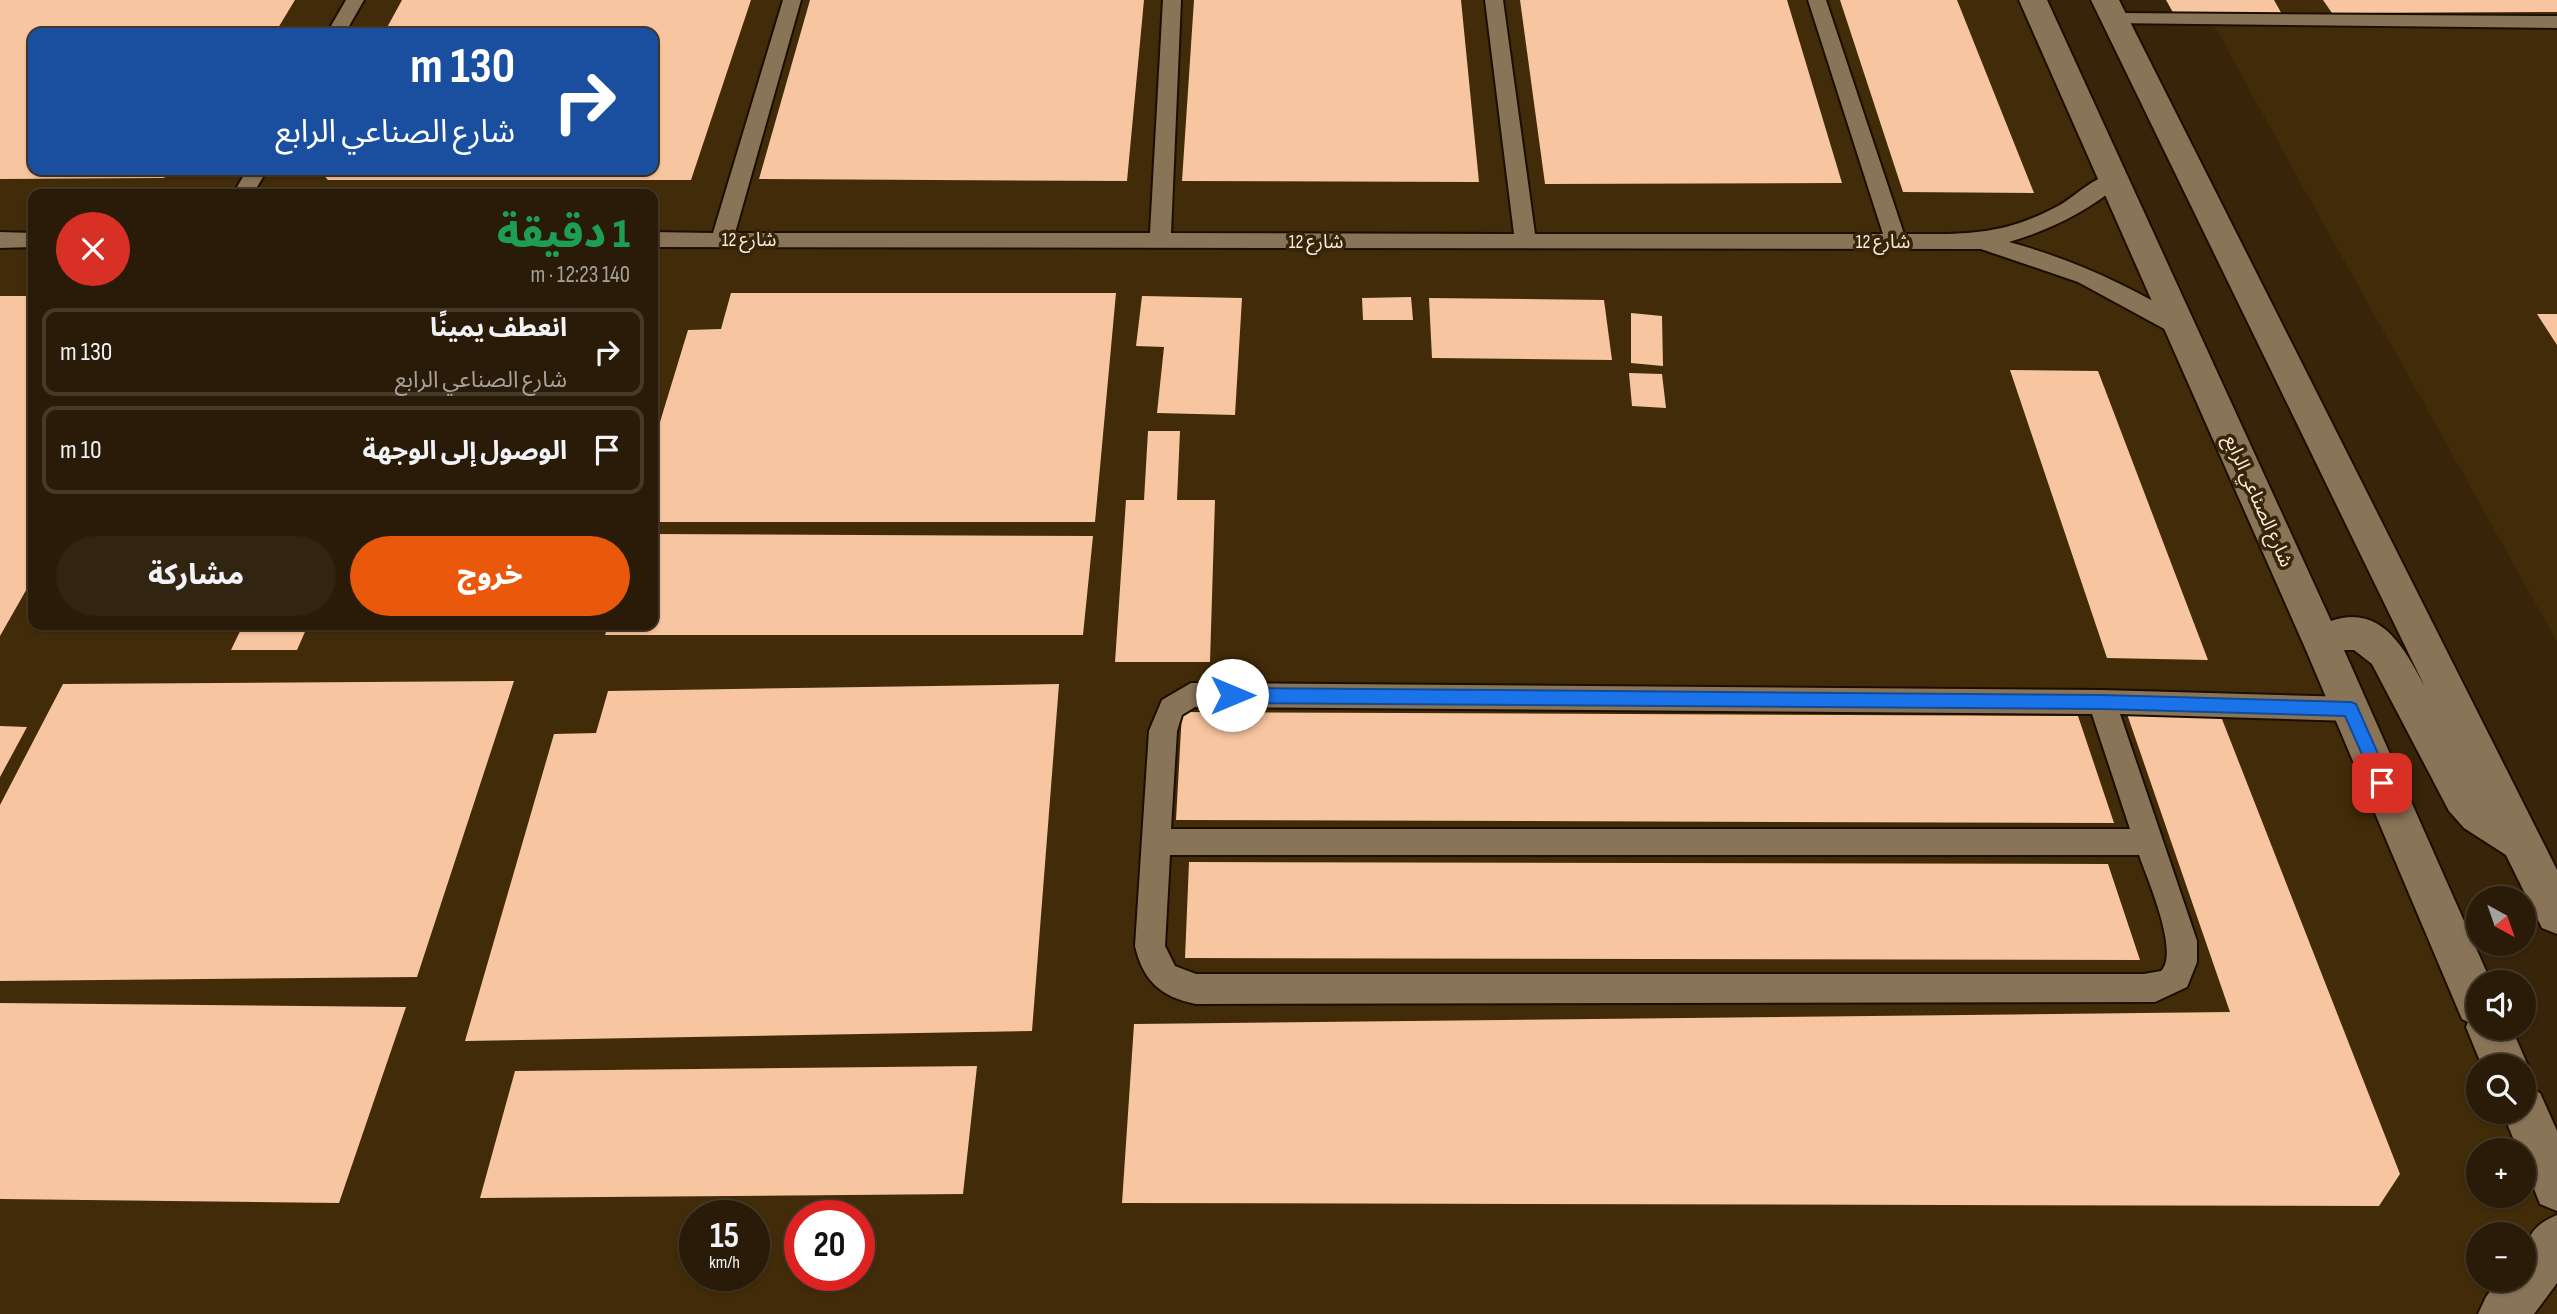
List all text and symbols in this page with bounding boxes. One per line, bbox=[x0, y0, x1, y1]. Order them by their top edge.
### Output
text: 130 m bbox=[410, 38, 515, 97]
icon: right bbox=[539, 56, 630, 147]
text: شارع الصناعي الرابع bbox=[275, 113, 515, 152]
text: 1 دقيقة bbox=[497, 209, 630, 260]
button: close bbox=[56, 212, 130, 286]
street label: شارع 12 bbox=[722, 229, 776, 253]
street label: شارع 12 bbox=[1289, 231, 1343, 255]
street label: شارع 12 bbox=[1856, 231, 1910, 255]
text: 140 m · 12:23 bbox=[530, 261, 630, 289]
text: انعطف يمينًا bbox=[430, 313, 567, 344]
icon: right bbox=[588, 333, 626, 371]
text: 130 m bbox=[60, 337, 112, 368]
text: شارع الصناعي الرابع bbox=[395, 366, 567, 394]
icon: arrive bbox=[588, 431, 626, 469]
street label: شارع الصناعي الرابع bbox=[2216, 431, 2297, 572]
text: 10 m bbox=[60, 435, 102, 466]
text: الوصول إلى الوجهة bbox=[363, 436, 567, 467]
button: مشاركة bbox=[56, 536, 336, 616]
button: خروج bbox=[350, 536, 630, 616]
position arrow bbox=[1195, 658, 1269, 732]
pin bbox=[2352, 753, 2412, 813]
icon: arrive bbox=[2363, 764, 2401, 802]
north arrow bbox=[2466, 886, 2536, 956]
map controls bbox=[2466, 886, 2536, 1292]
button: sound bbox=[2466, 970, 2536, 1040]
button: search bbox=[2466, 1054, 2536, 1124]
button: + bbox=[2466, 1138, 2536, 1208]
speed limit sign: 20 bbox=[784, 1200, 875, 1291]
text: 15 bbox=[710, 1215, 739, 1258]
button: − bbox=[2466, 1222, 2536, 1292]
text: km/h bbox=[709, 1252, 740, 1273]

